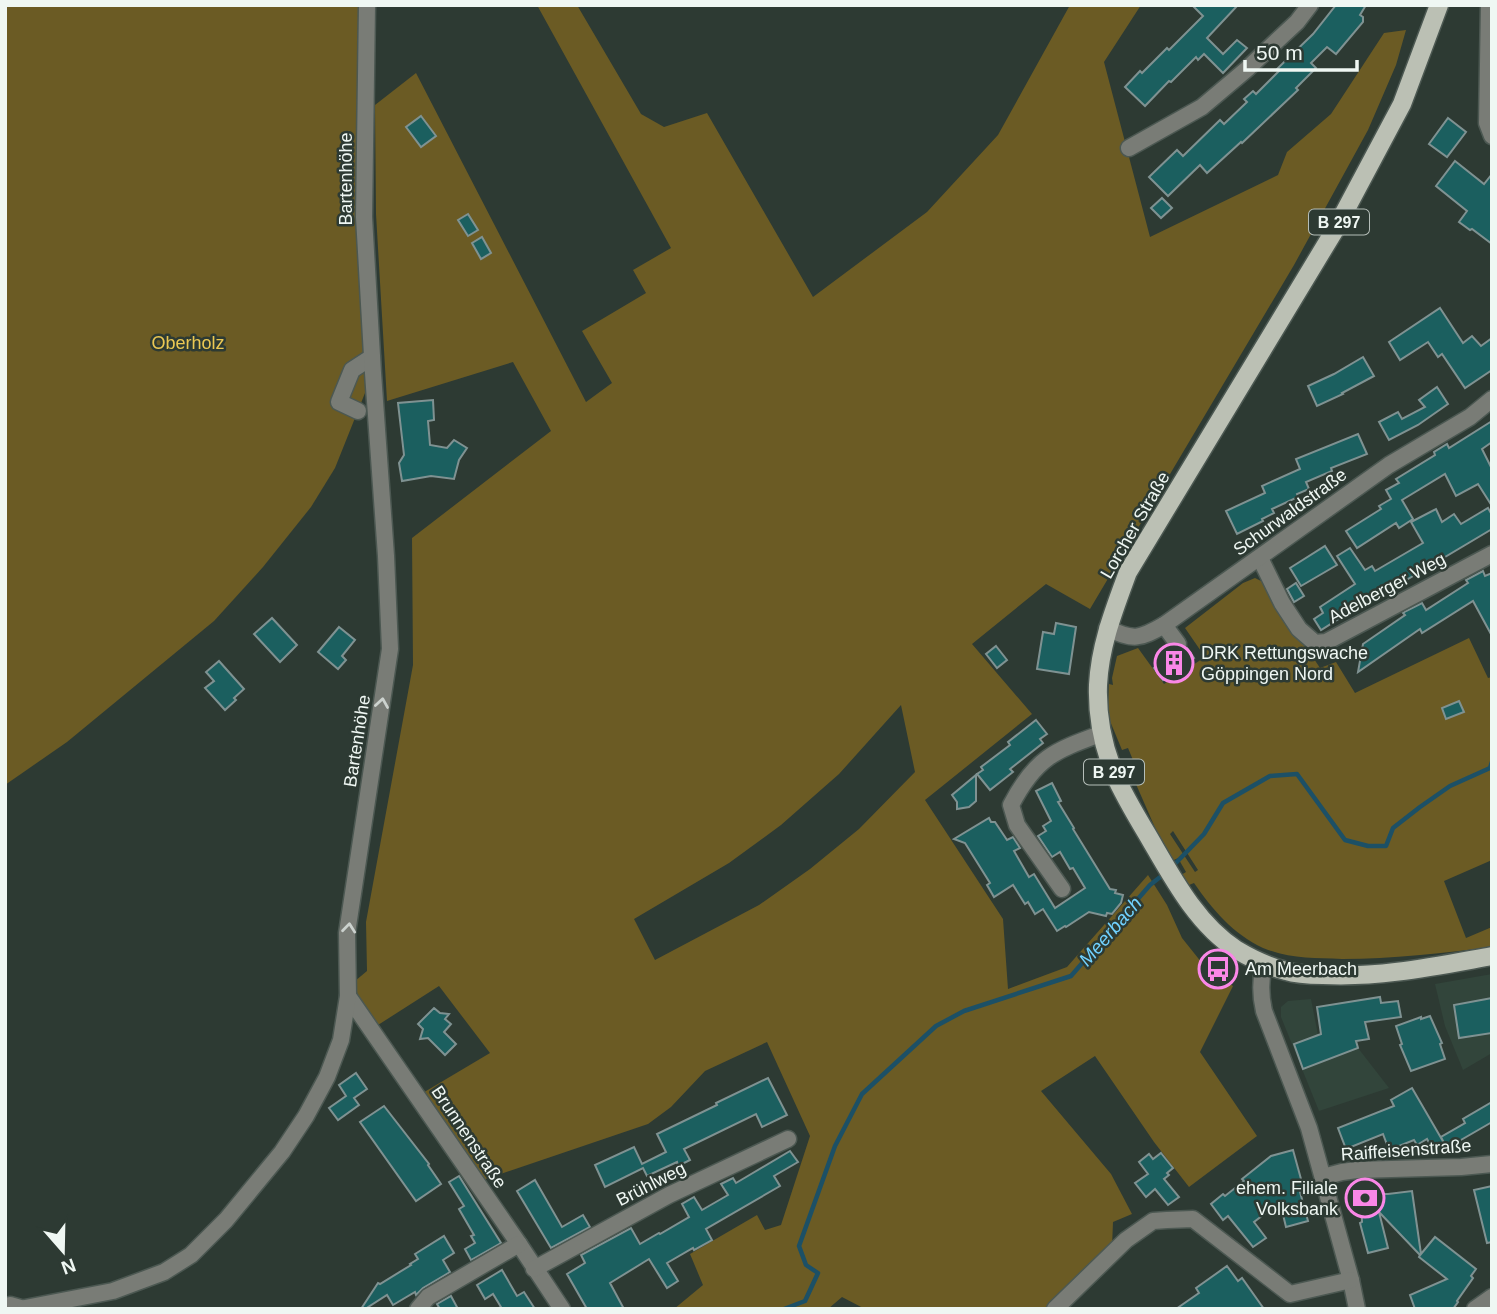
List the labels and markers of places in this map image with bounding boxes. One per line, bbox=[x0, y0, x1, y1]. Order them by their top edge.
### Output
building icon: DRK Rettungswache Göppingen Nord bbox=[1153, 642, 1195, 684]
place label: DRK Rettungswache Göppingen Nord bbox=[1201, 643, 1368, 684]
bus stop icon: Am Meerbach bbox=[1197, 948, 1239, 990]
place label: Am Meerbach bbox=[1245, 959, 1357, 979]
bank icon: ehem. Filiale Volksbank bbox=[1344, 1177, 1386, 1219]
place label: ehem. Filiale Volksbank bbox=[1236, 1178, 1339, 1219]

